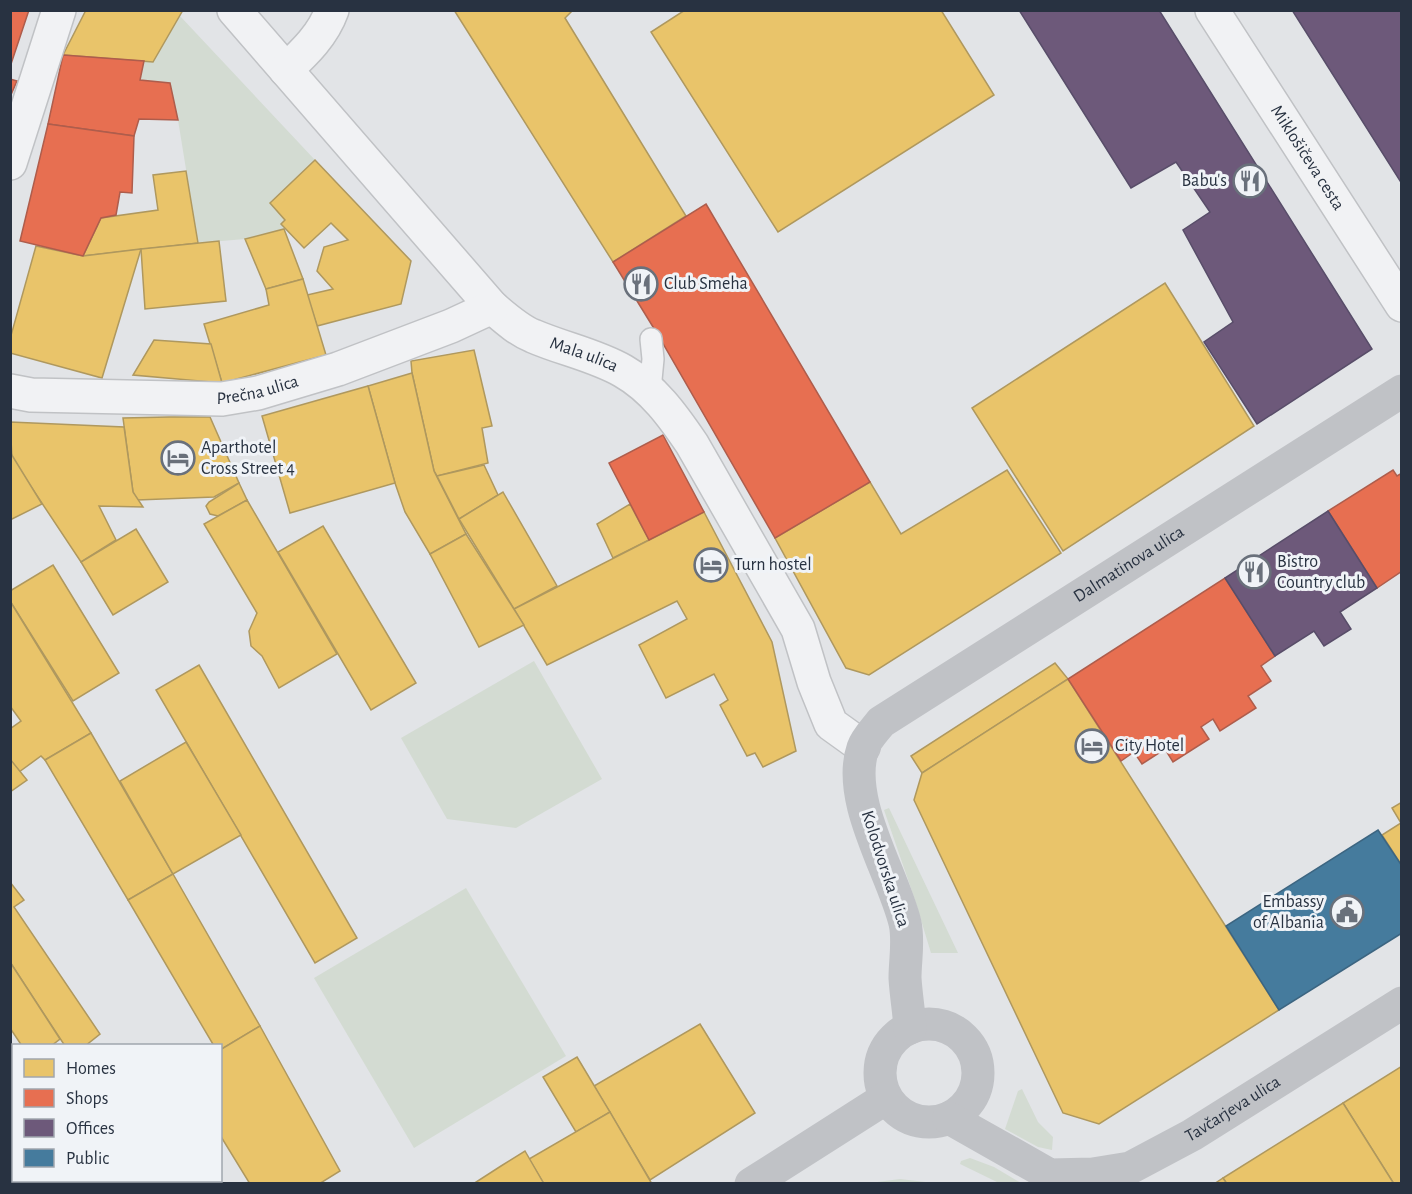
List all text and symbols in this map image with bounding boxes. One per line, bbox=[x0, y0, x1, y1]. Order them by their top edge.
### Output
street label: Miklošičeva cesta bbox=[1267, 102, 1348, 214]
restaurant icon: Babu's bbox=[1232, 163, 1268, 199]
place label: Babu's bbox=[1181, 172, 1227, 190]
restaurant icon: Club Smeha bbox=[623, 266, 659, 302]
place label: Club Smeha bbox=[664, 275, 748, 293]
street label: Mala ulica bbox=[547, 334, 621, 376]
street label: Prečna ulica bbox=[217, 372, 301, 408]
place label: Aparthotel Cross Street 4 bbox=[201, 439, 295, 478]
hotel icon: Aparthotel Cross Street 4 bbox=[160, 440, 196, 476]
street label: Dalmatinova ulica bbox=[1071, 523, 1187, 606]
hotel icon: Turn hostel bbox=[693, 547, 729, 583]
place label: Bistro Country club bbox=[1277, 553, 1365, 592]
restaurant icon: Bistro Country club bbox=[1236, 554, 1272, 590]
place label: Turn hostel bbox=[734, 556, 812, 574]
hotel icon: City Hotel bbox=[1074, 728, 1110, 764]
place label: City Hotel bbox=[1115, 737, 1184, 755]
street label: Kolodvorska ulica bbox=[858, 808, 912, 930]
place label: Embassy of Albania bbox=[1253, 893, 1324, 932]
public building icon: Embassy of Albania bbox=[1329, 894, 1365, 930]
legend bbox=[12, 1044, 222, 1182]
text: Homes bbox=[66, 1060, 116, 1078]
street label: Tavčarjeva ulica bbox=[1182, 1073, 1284, 1146]
text: Shops bbox=[66, 1090, 108, 1108]
text: Offices bbox=[66, 1120, 115, 1138]
text: Public bbox=[66, 1150, 109, 1168]

